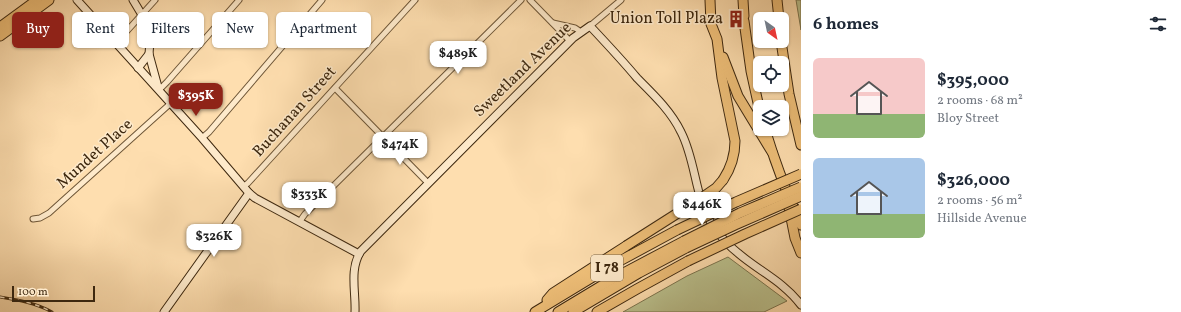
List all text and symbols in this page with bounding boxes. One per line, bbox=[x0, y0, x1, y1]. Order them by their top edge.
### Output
place label: Union Toll Plaza bbox=[610, 8, 723, 30]
building icon: Union Toll Plaza bbox=[726, 9, 746, 29]
chip: Buy bbox=[12, 12, 64, 48]
chip: Rent bbox=[72, 12, 129, 48]
chip: Filters bbox=[137, 12, 204, 48]
chip: New bbox=[212, 12, 268, 48]
chip: Apartment bbox=[276, 12, 371, 48]
north arrow bbox=[753, 12, 789, 48]
map controls bbox=[753, 12, 789, 136]
text: 6 homes bbox=[813, 13, 879, 36]
icon: filters bbox=[1147, 13, 1169, 35]
street label: Sweetland Avenue bbox=[469, 17, 577, 123]
pin: $489K bbox=[430, 41, 486, 75]
text: $489K bbox=[439, 45, 477, 63]
button: locate bbox=[753, 56, 789, 92]
street label: Buchanan Street bbox=[248, 61, 342, 162]
text: $395,000 bbox=[937, 69, 1009, 92]
icon: home bbox=[845, 74, 893, 122]
pin: $395K bbox=[168, 83, 224, 117]
text: $395K bbox=[178, 87, 214, 105]
text: 2 rooms · 68 m² bbox=[937, 92, 1023, 110]
button: layers bbox=[753, 100, 789, 136]
text: Bloy Street bbox=[937, 110, 999, 128]
street label: Mundet Place bbox=[52, 114, 138, 194]
pin: $474K bbox=[372, 132, 428, 166]
text: $474K bbox=[381, 136, 419, 154]
text: $326,000 bbox=[937, 169, 1010, 192]
icon: home bbox=[845, 174, 893, 222]
pin: $333K bbox=[281, 182, 337, 216]
text: $333K bbox=[291, 186, 327, 204]
pin: $446K bbox=[674, 192, 730, 226]
text: 2 rooms · 56 m² bbox=[937, 192, 1022, 210]
text: $446K bbox=[682, 196, 722, 214]
text: Hillside Avenue bbox=[937, 210, 1027, 228]
pin: $326K bbox=[186, 224, 242, 258]
text: $326K bbox=[195, 228, 233, 246]
road number: I 78 bbox=[591, 255, 623, 281]
scale bar bbox=[12, 284, 95, 303]
text: 100 m bbox=[18, 285, 48, 300]

